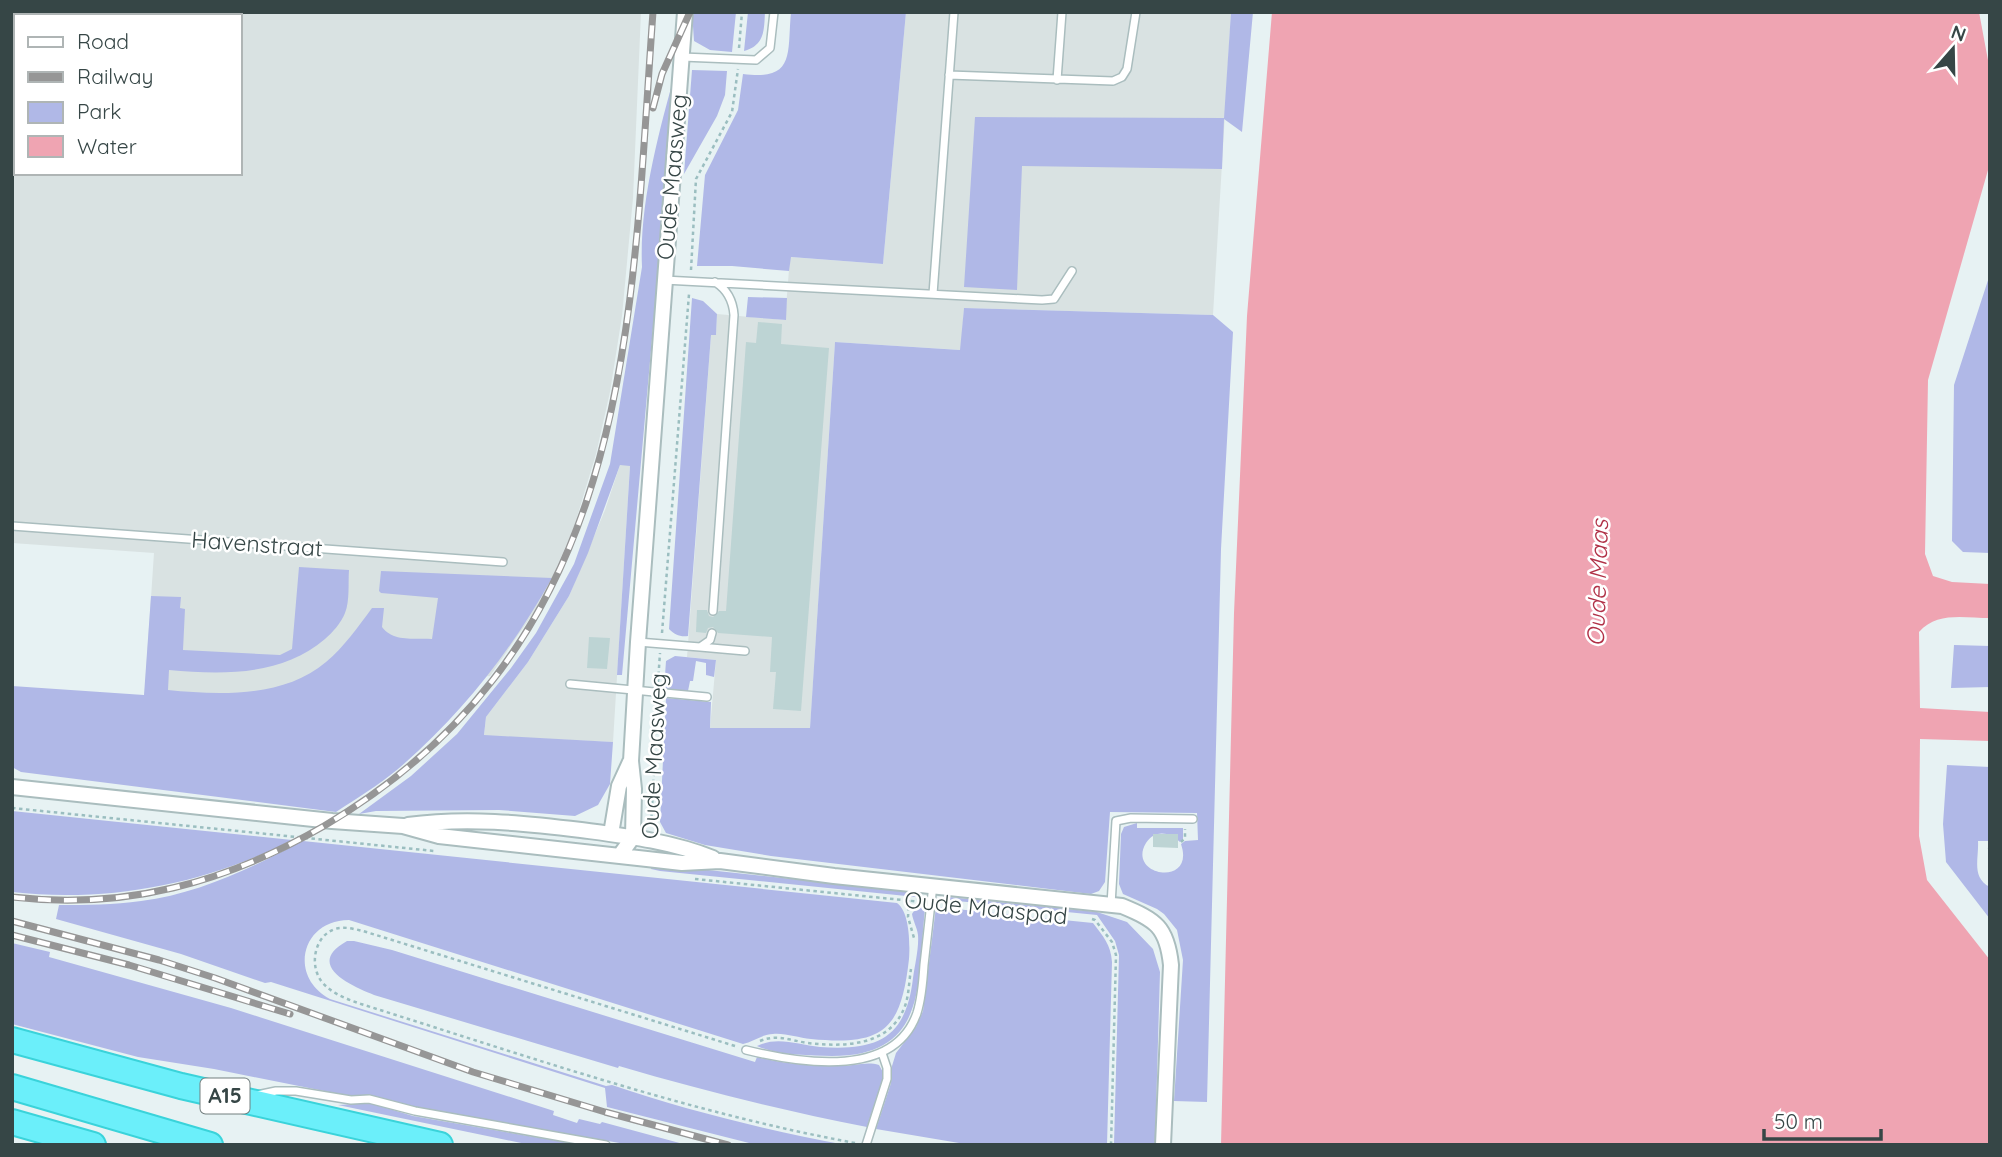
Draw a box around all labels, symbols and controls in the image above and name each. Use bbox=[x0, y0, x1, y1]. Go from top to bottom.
legend bbox=[14, 14, 242, 175]
north arrow bbox=[1918, 14, 1988, 84]
text: N bbox=[1948, 19, 1969, 47]
text: Road bbox=[77, 28, 129, 54]
text: Railway bbox=[77, 63, 153, 89]
street label: Oude Maasweg bbox=[650, 93, 693, 261]
text: Park bbox=[77, 98, 121, 124]
text: Water bbox=[77, 133, 137, 159]
water label: Oude Maas bbox=[1580, 517, 1614, 647]
street label: Havenstraat bbox=[190, 524, 324, 563]
street label: Oude Maasweg bbox=[635, 672, 672, 840]
street label: Oude Maaspad bbox=[903, 885, 1069, 930]
road number: A15 bbox=[201, 1078, 250, 1114]
scale bar bbox=[1764, 1098, 1881, 1142]
text: 50 m bbox=[1774, 1108, 1823, 1134]

